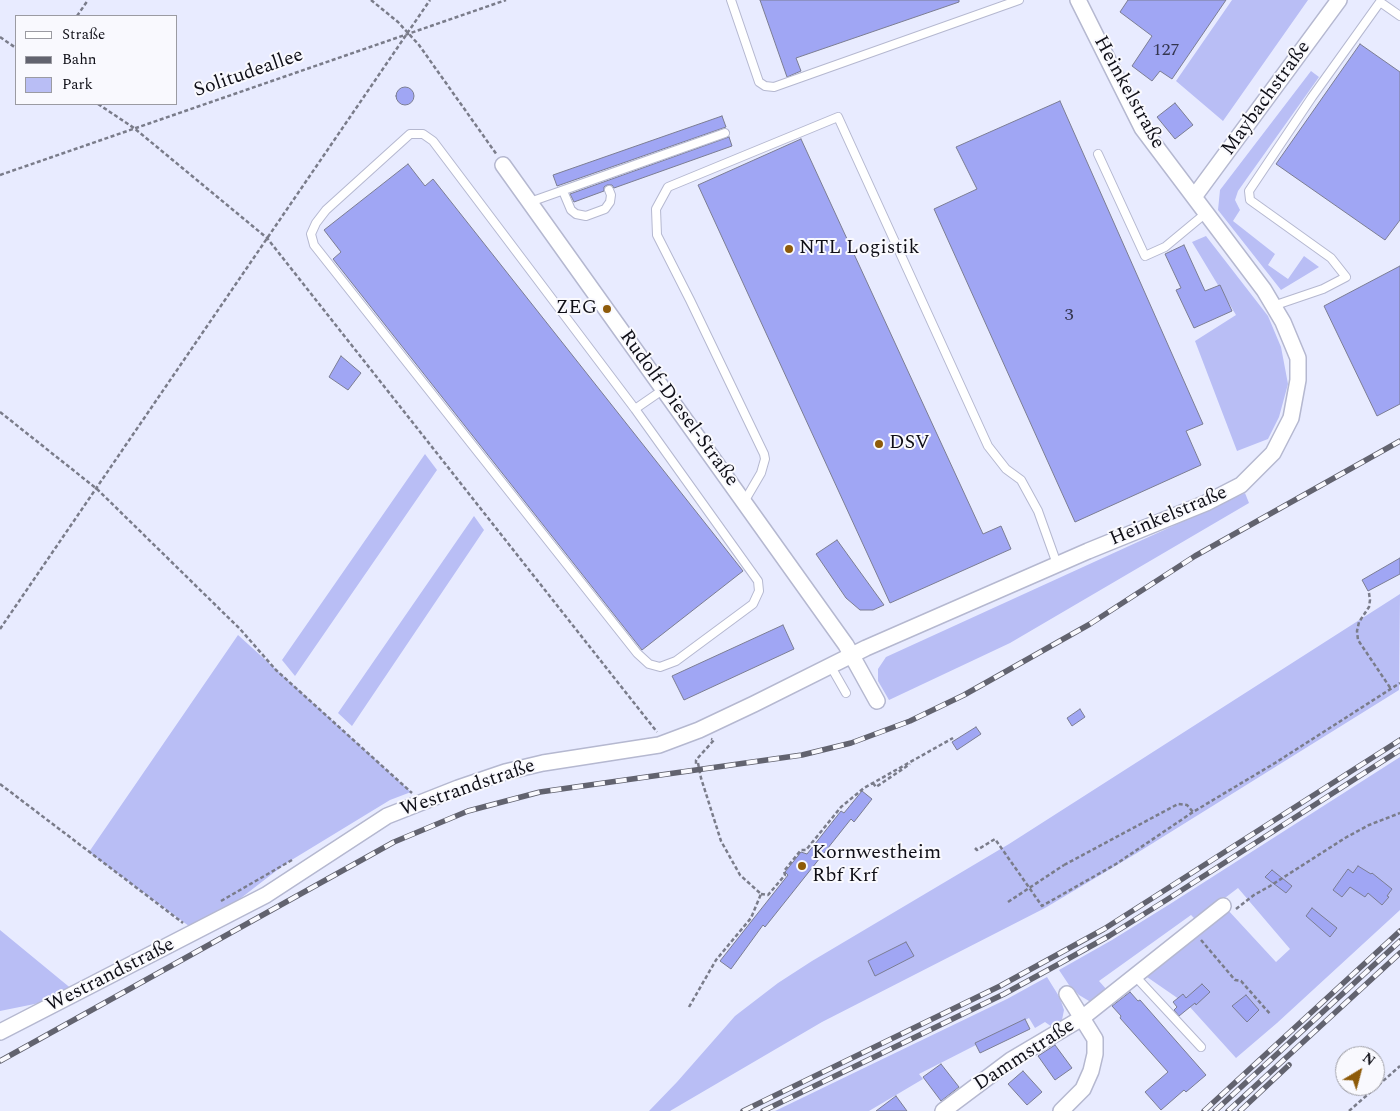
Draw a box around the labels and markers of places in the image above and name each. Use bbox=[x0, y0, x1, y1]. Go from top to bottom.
place label: NTL Logistik bbox=[799, 237, 920, 261]
marker: NTL Logistik bbox=[783, 243, 795, 255]
place label: ZEG bbox=[556, 297, 597, 321]
marker: ZEG bbox=[601, 303, 613, 315]
place label: DSV bbox=[889, 432, 930, 456]
marker: DSV bbox=[873, 438, 885, 450]
place label: Kornwestheim Rbf Krf bbox=[812, 842, 941, 889]
marker: Kornwestheim Rbf Krf bbox=[796, 860, 808, 872]

